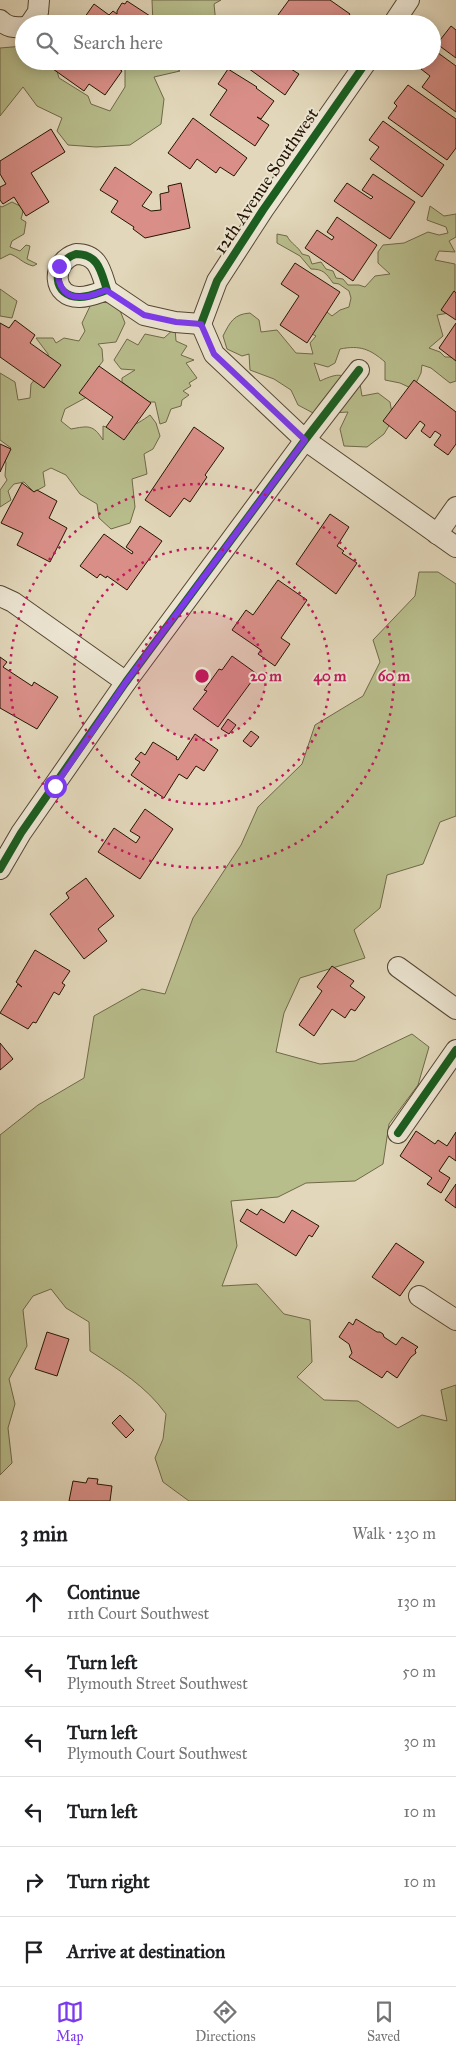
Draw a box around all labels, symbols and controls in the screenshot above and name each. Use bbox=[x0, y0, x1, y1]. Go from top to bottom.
search box bbox=[15, 15, 441, 70]
icon: search bbox=[33, 29, 61, 57]
text: Search here bbox=[73, 31, 163, 54]
street label: 12th Avenue Southwest bbox=[209, 103, 323, 258]
route end bbox=[48, 255, 71, 278]
centre of rings bbox=[193, 667, 211, 685]
text: 20 m bbox=[250, 667, 282, 685]
text: 40 m bbox=[314, 667, 347, 686]
text: 60 m bbox=[378, 667, 411, 685]
route start bbox=[44, 775, 67, 798]
text: 3 min bbox=[20, 1521, 68, 1547]
text: Walk · 230 m bbox=[352, 1524, 436, 1543]
text: Continue bbox=[67, 1581, 140, 1604]
icon: ahead bbox=[20, 1588, 48, 1616]
text: 130 m bbox=[397, 1592, 436, 1611]
text: 11th Court Southwest bbox=[67, 1604, 209, 1623]
text: Turn left bbox=[67, 1651, 137, 1674]
icon: left bbox=[20, 1658, 48, 1686]
text: 50 m bbox=[402, 1662, 436, 1681]
text: Plymouth Street Southwest bbox=[67, 1674, 248, 1693]
text: Turn left bbox=[67, 1721, 137, 1744]
icon: left bbox=[20, 1728, 48, 1756]
text: 30 m bbox=[403, 1732, 436, 1751]
text: Plymouth Court Southwest bbox=[67, 1744, 247, 1763]
icon: left bbox=[20, 1798, 48, 1826]
text: Turn left bbox=[67, 1800, 137, 1823]
text: 10 m bbox=[404, 1802, 436, 1821]
icon: right bbox=[20, 1868, 48, 1896]
text: Turn right bbox=[67, 1870, 150, 1893]
text: 10 m bbox=[404, 1872, 436, 1891]
icon: arrive bbox=[20, 1938, 48, 1966]
text: Arrive at destination bbox=[67, 1940, 225, 1963]
tab: Map bbox=[56, 1998, 84, 2045]
tab: Directions bbox=[195, 1998, 256, 2045]
tab: Saved bbox=[367, 1998, 400, 2045]

